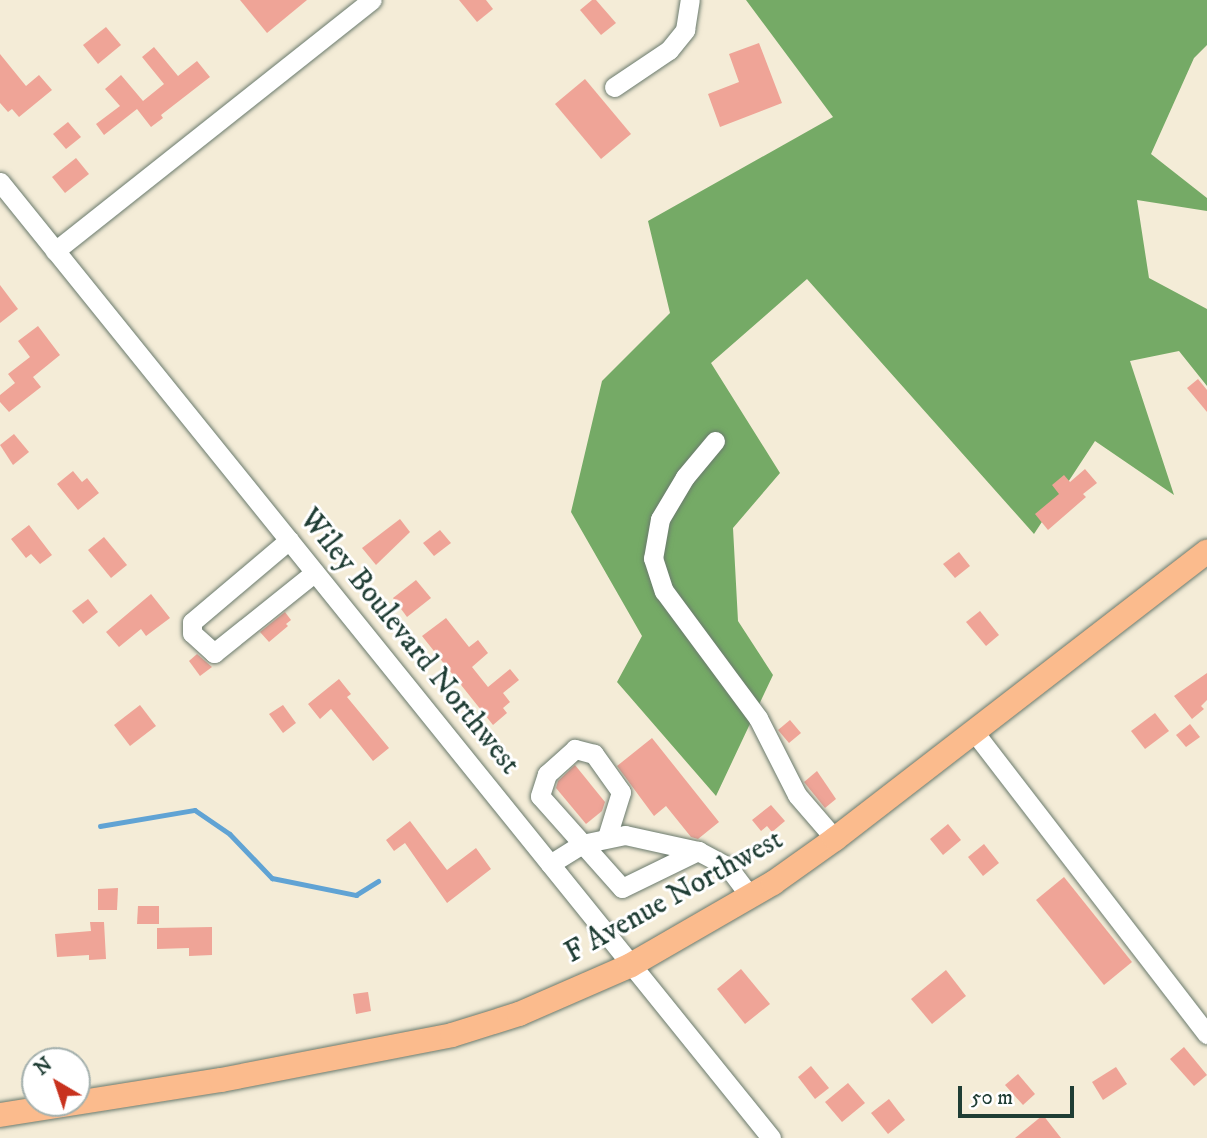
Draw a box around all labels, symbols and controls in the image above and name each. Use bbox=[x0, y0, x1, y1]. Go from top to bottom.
street label: Wiley Boulevard Northwest bbox=[291, 502, 527, 782]
street label: F Avenue Northwest bbox=[559, 822, 789, 972]
north arrow bbox=[21, 1047, 91, 1117]
text: N bbox=[30, 1053, 57, 1081]
scale bar bbox=[962, 1072, 1078, 1116]
text: 50 m bbox=[971, 1085, 1013, 1111]

